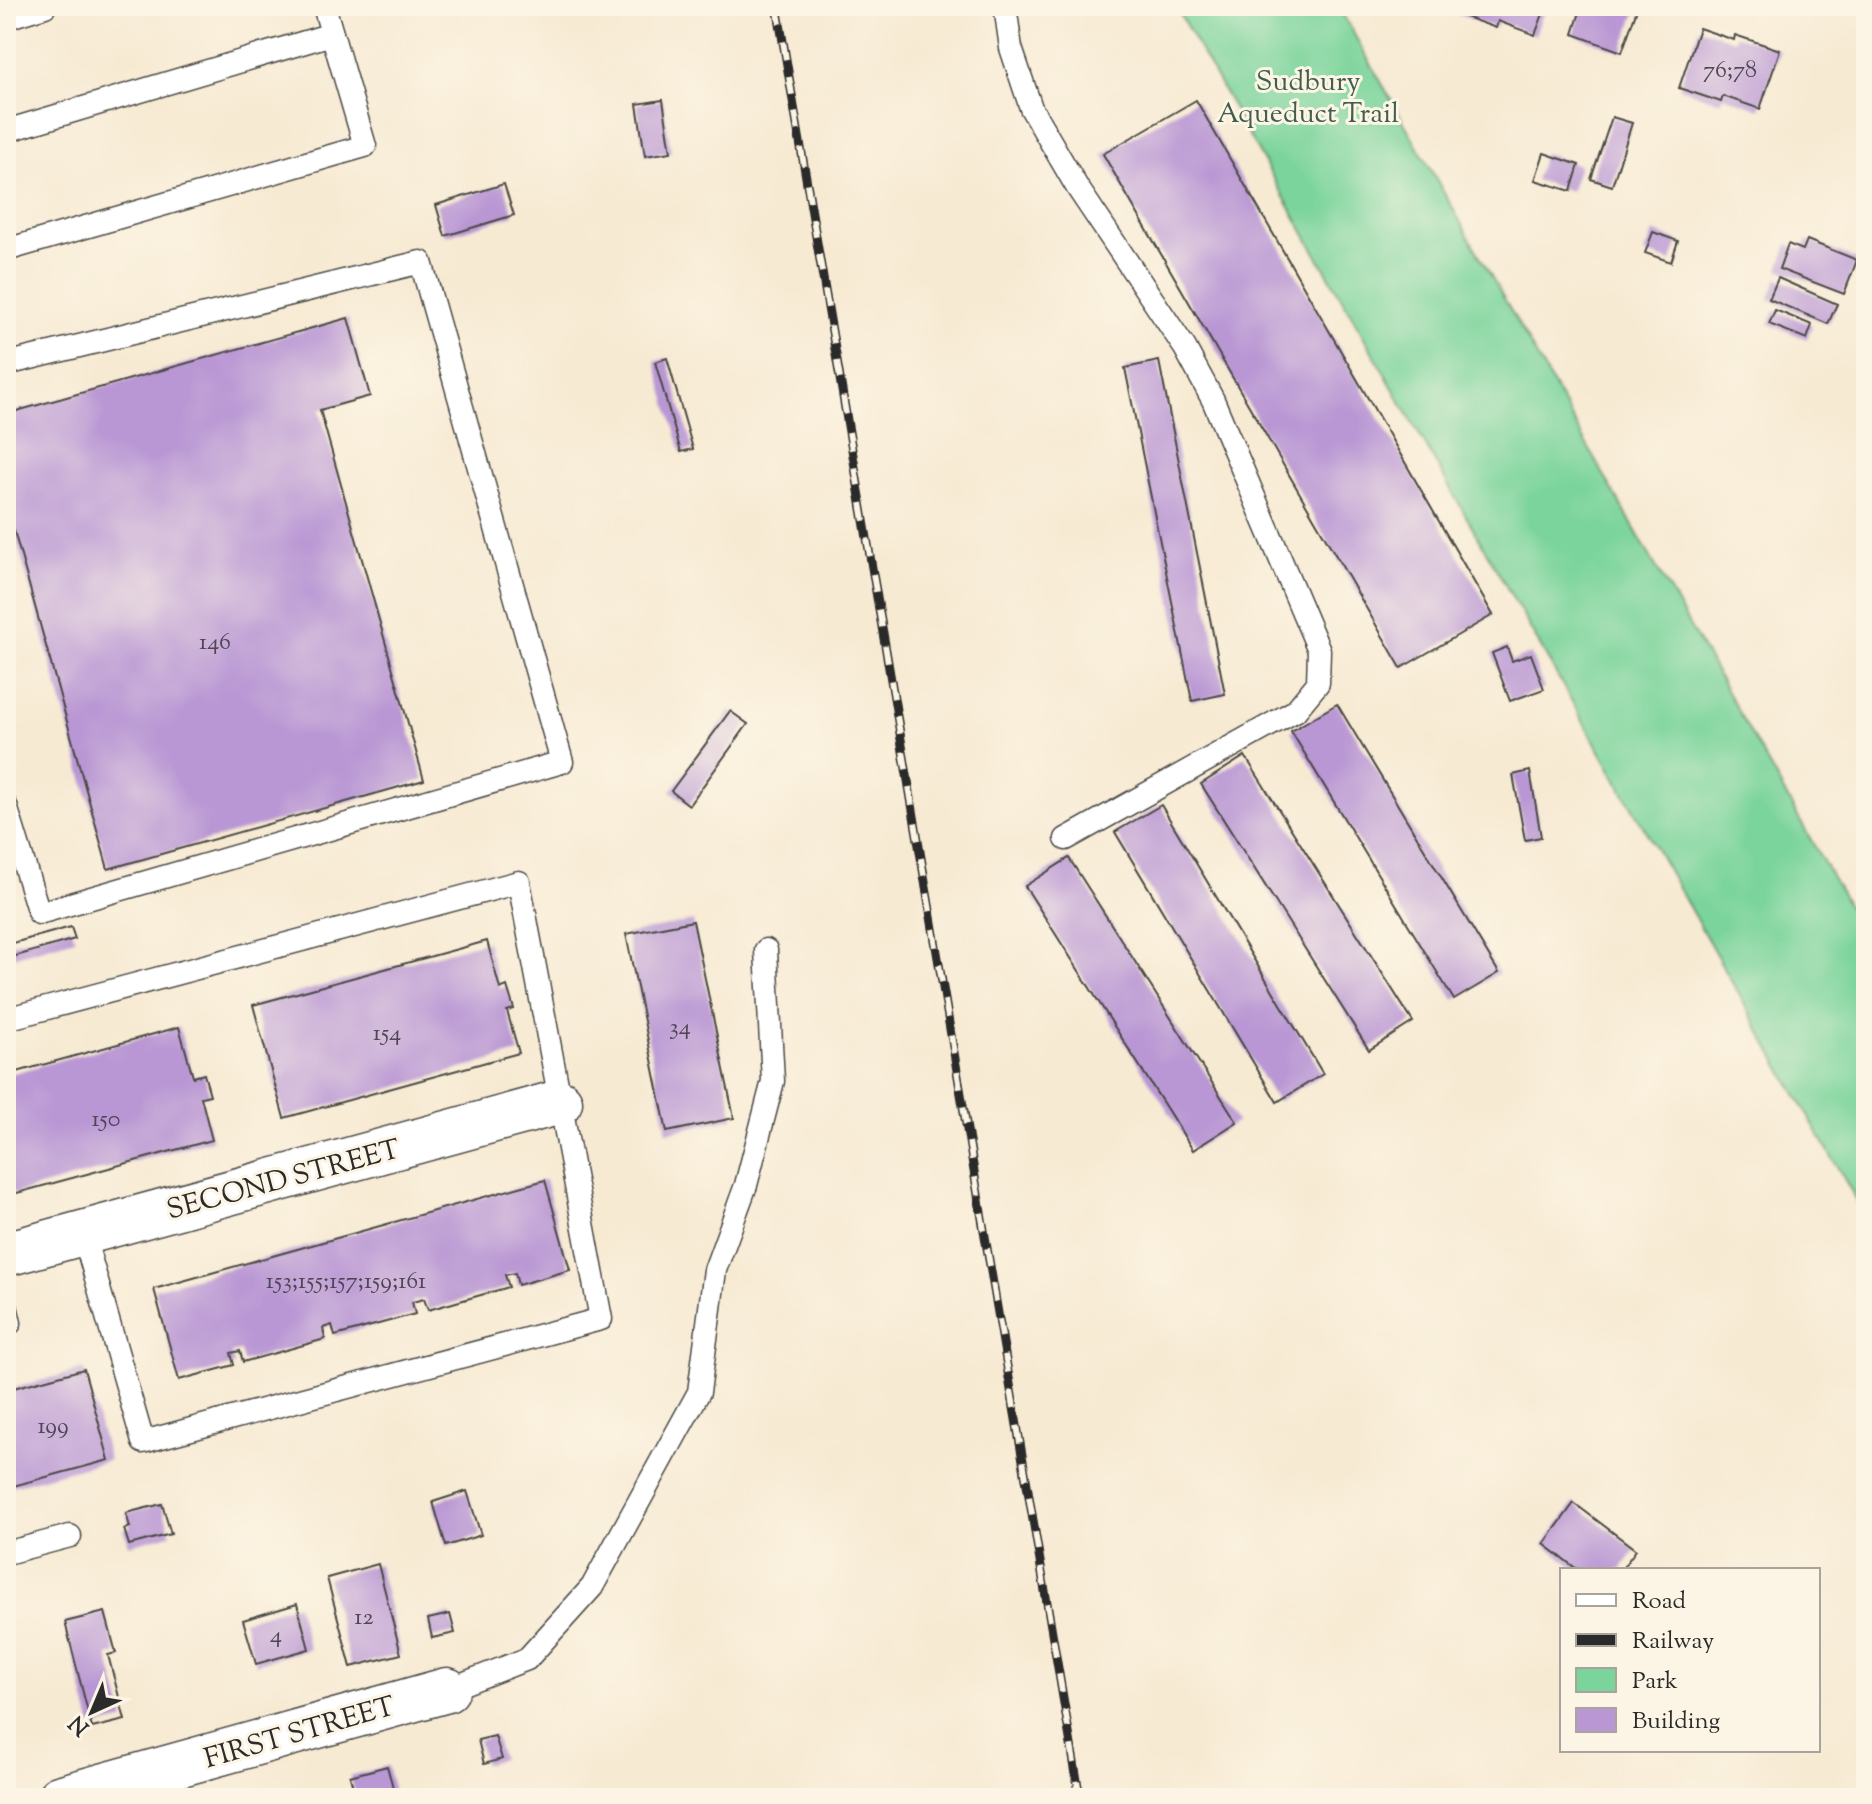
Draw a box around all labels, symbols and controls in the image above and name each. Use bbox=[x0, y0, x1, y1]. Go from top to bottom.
house number: 76;78 bbox=[1703, 54, 1757, 88]
park label: Sudbury Aqueduct Trail bbox=[1217, 63, 1399, 135]
house number: 146 bbox=[199, 626, 231, 660]
house number: 34 bbox=[669, 1011, 691, 1045]
house number: 154 bbox=[373, 1017, 401, 1051]
house number: 150 bbox=[91, 1103, 121, 1137]
street label: SECOND STREET bbox=[163, 1130, 405, 1231]
house number: 153;155;157;159;161 bbox=[266, 1265, 426, 1299]
house number: 199 bbox=[37, 1410, 69, 1444]
legend bbox=[1560, 1568, 1820, 1752]
text: Road bbox=[1632, 1585, 1686, 1619]
house number: 12 bbox=[354, 1601, 374, 1635]
house number: 4 bbox=[270, 1619, 282, 1653]
text: Railway bbox=[1632, 1625, 1714, 1659]
text: Park bbox=[1632, 1665, 1678, 1699]
north arrow bbox=[52, 1672, 132, 1752]
street label: FIRST STREET bbox=[200, 1687, 400, 1780]
text: Building bbox=[1632, 1705, 1721, 1739]
text: N bbox=[62, 1706, 98, 1742]

